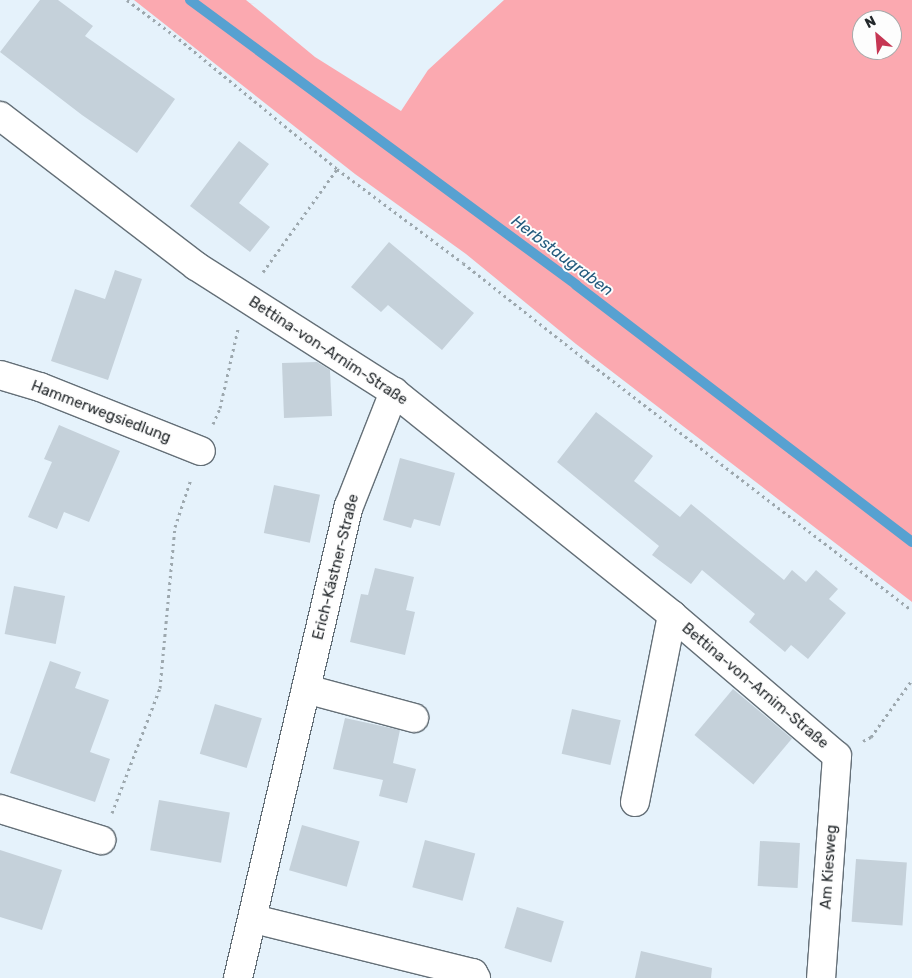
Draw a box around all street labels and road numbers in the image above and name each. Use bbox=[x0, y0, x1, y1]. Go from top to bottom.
street label: Bettina-von-Arnim-Straße bbox=[245, 293, 411, 409]
street label: Hammerwegsiedlung bbox=[29, 377, 173, 447]
street label: Erich-Kästner-Straße bbox=[309, 492, 363, 642]
street label: Bettina-von-Arnim-Straße bbox=[678, 619, 832, 753]
street label: Am Kiesweg bbox=[817, 824, 841, 910]

